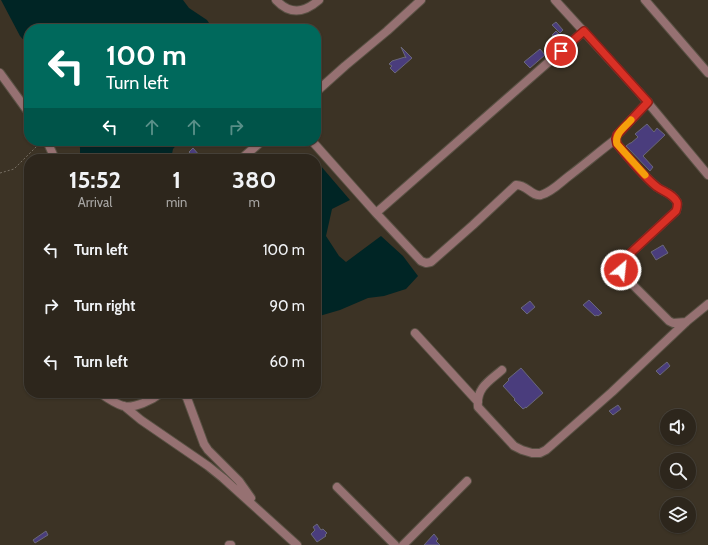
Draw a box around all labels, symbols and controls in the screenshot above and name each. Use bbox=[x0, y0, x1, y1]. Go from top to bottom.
pin bbox=[544, 34, 578, 68]
text: 100 m bbox=[106, 38, 187, 72]
icon: left bbox=[40, 40, 92, 92]
icon: arrive bbox=[550, 40, 572, 62]
text: Turn left bbox=[106, 72, 169, 94]
icon: left bbox=[99, 116, 121, 138]
icon: ahead bbox=[141, 116, 163, 138]
icon: ahead bbox=[183, 116, 205, 138]
icon: right bbox=[225, 116, 247, 138]
text: 15:52 bbox=[69, 165, 121, 194]
text: 1 bbox=[172, 165, 181, 194]
text: 380 bbox=[232, 165, 276, 194]
text: Arrival bbox=[78, 194, 112, 210]
text: min bbox=[166, 194, 187, 210]
text: m bbox=[248, 194, 260, 210]
icon: left bbox=[40, 239, 62, 261]
text: Turn left bbox=[74, 241, 128, 259]
text: 100 m bbox=[263, 241, 305, 259]
position arrow bbox=[600, 249, 642, 291]
icon: right bbox=[40, 295, 62, 317]
text: Turn right bbox=[74, 297, 135, 315]
text: 90 m bbox=[269, 297, 305, 315]
icon: left bbox=[40, 351, 62, 373]
text: Turn left bbox=[74, 353, 128, 371]
text: 60 m bbox=[269, 353, 305, 371]
map controls bbox=[660, 409, 696, 533]
button: sound bbox=[660, 409, 696, 445]
button: search bbox=[660, 453, 696, 489]
button: layers bbox=[660, 497, 696, 533]

